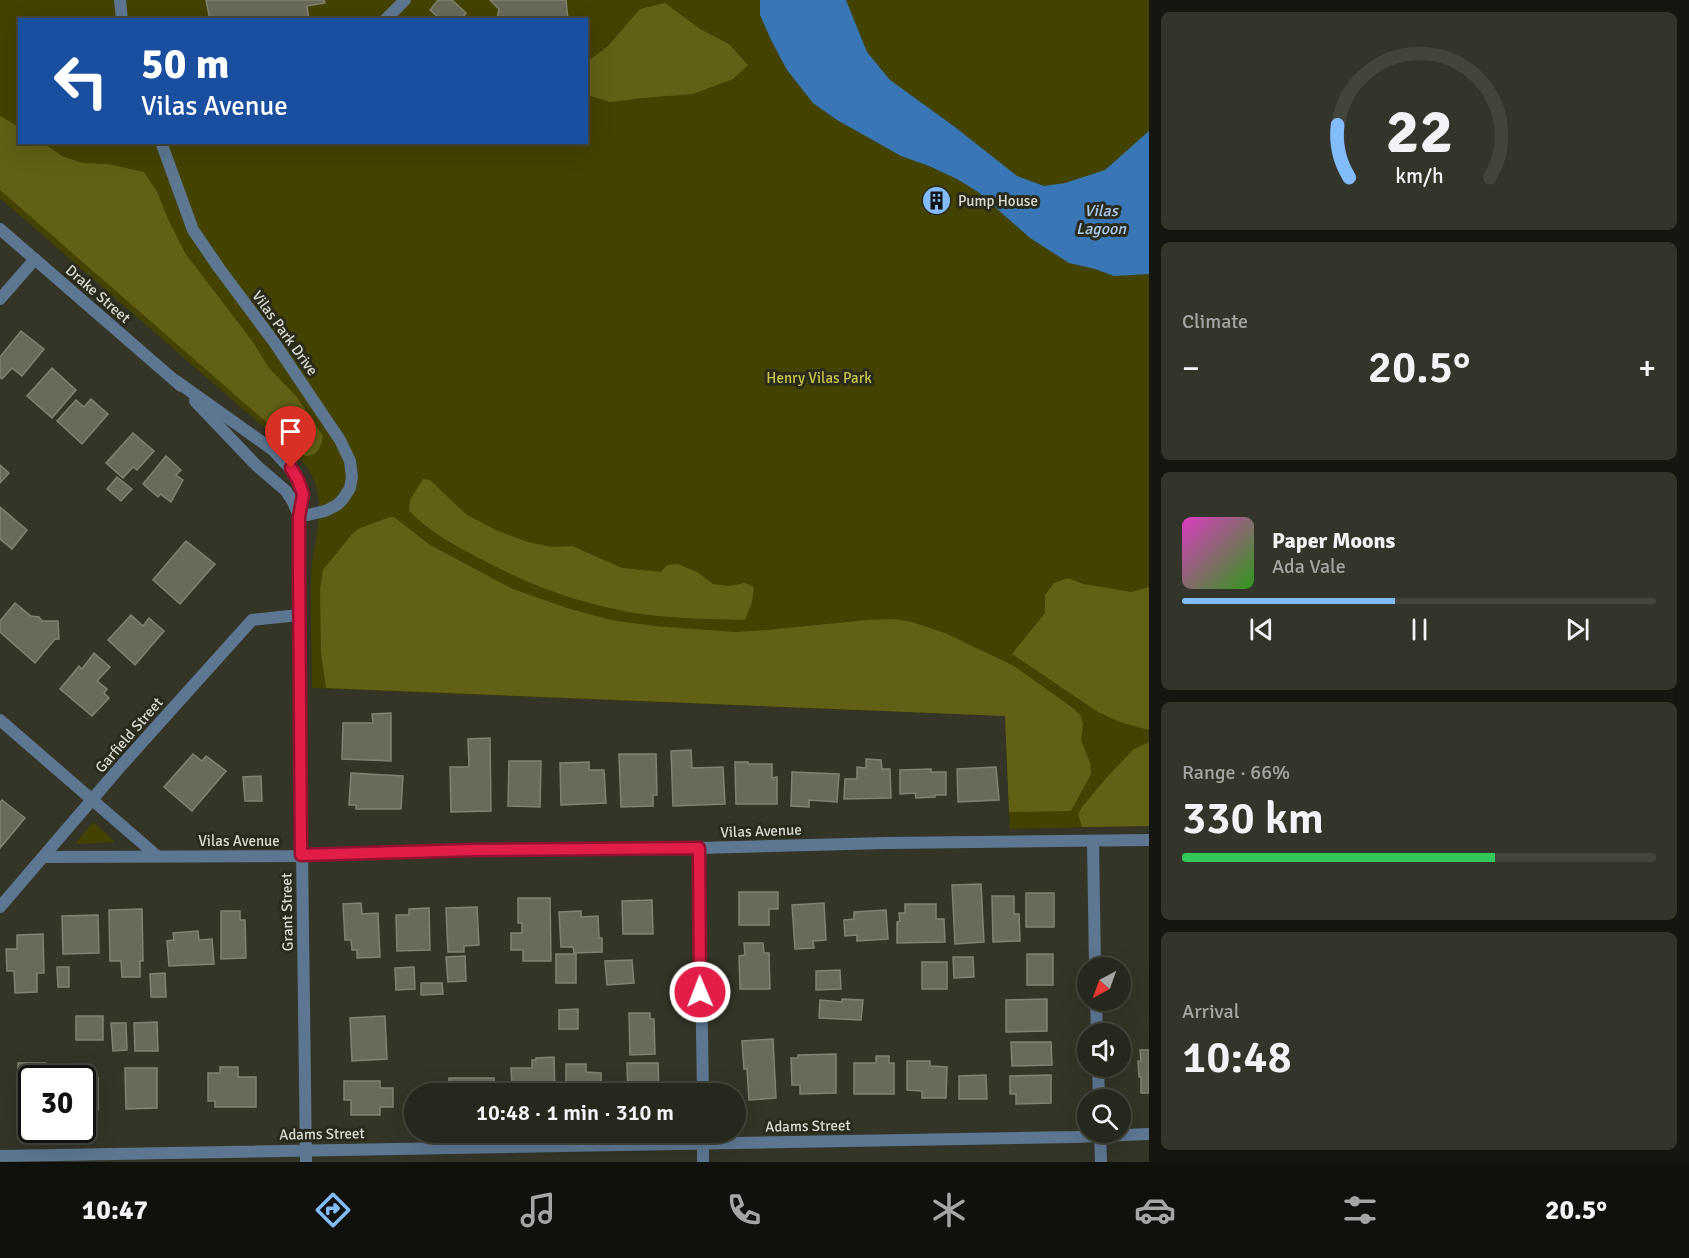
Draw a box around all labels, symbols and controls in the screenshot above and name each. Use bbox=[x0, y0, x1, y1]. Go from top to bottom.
text: 50 m bbox=[141, 39, 230, 90]
icon: left bbox=[42, 42, 120, 120]
text: Vilas Avenue bbox=[141, 90, 288, 123]
text: 22 bbox=[1385, 93, 1453, 170]
text: km/h bbox=[1395, 163, 1443, 189]
building icon: Pump House bbox=[921, 185, 953, 217]
place label: Pump House bbox=[958, 192, 1038, 210]
water label: Vilas Lagoon bbox=[1076, 201, 1127, 239]
street label: Drake Street bbox=[62, 261, 134, 327]
street label: Vilas Park Drive bbox=[248, 287, 322, 379]
text: Climate bbox=[1182, 309, 1248, 334]
text: 20.5° bbox=[1368, 340, 1470, 395]
text: − bbox=[1182, 348, 1200, 389]
text: + bbox=[1638, 348, 1656, 389]
park label: Henry Vilas Park bbox=[766, 369, 872, 387]
pin bbox=[265, 406, 316, 468]
icon: arrive bbox=[274, 415, 307, 448]
text: Paper Moons bbox=[1272, 527, 1395, 554]
text: Ada Vale bbox=[1272, 554, 1346, 579]
icon: previous bbox=[1245, 613, 1278, 646]
icon: pause bbox=[1403, 613, 1436, 646]
icon: next bbox=[1561, 613, 1594, 646]
street label: Garfield Street bbox=[91, 694, 167, 776]
text: Range · 66% bbox=[1182, 760, 1290, 785]
text: 330 km bbox=[1182, 791, 1324, 846]
street label: Vilas Avenue bbox=[720, 821, 802, 841]
street label: Vilas Avenue bbox=[198, 832, 280, 850]
street label: Grant Street bbox=[277, 873, 297, 951]
north arrow bbox=[1077, 957, 1131, 1011]
map controls bbox=[1077, 957, 1131, 1143]
position arrow bbox=[668, 960, 732, 1024]
text: Arrival bbox=[1182, 999, 1240, 1024]
button: sound bbox=[1077, 1023, 1131, 1077]
text: 10:48 bbox=[1182, 1030, 1292, 1085]
speed limit sign: 30 bbox=[18, 1065, 96, 1143]
button: search bbox=[1077, 1089, 1131, 1143]
text: 10:48 · 1 min · 310 m bbox=[476, 1099, 674, 1126]
street label: Adams Street bbox=[765, 1116, 851, 1136]
street label: Adams Street bbox=[279, 1124, 365, 1144]
icon: directions bbox=[312, 1189, 354, 1231]
icon: music bbox=[517, 1189, 559, 1231]
icon: phone bbox=[723, 1189, 765, 1231]
icon: climate bbox=[928, 1189, 970, 1231]
icon: car bbox=[1134, 1189, 1176, 1231]
icon: filters bbox=[1339, 1189, 1381, 1231]
text: 10:47 bbox=[82, 1194, 148, 1227]
text: 20.5° bbox=[1545, 1194, 1607, 1227]

